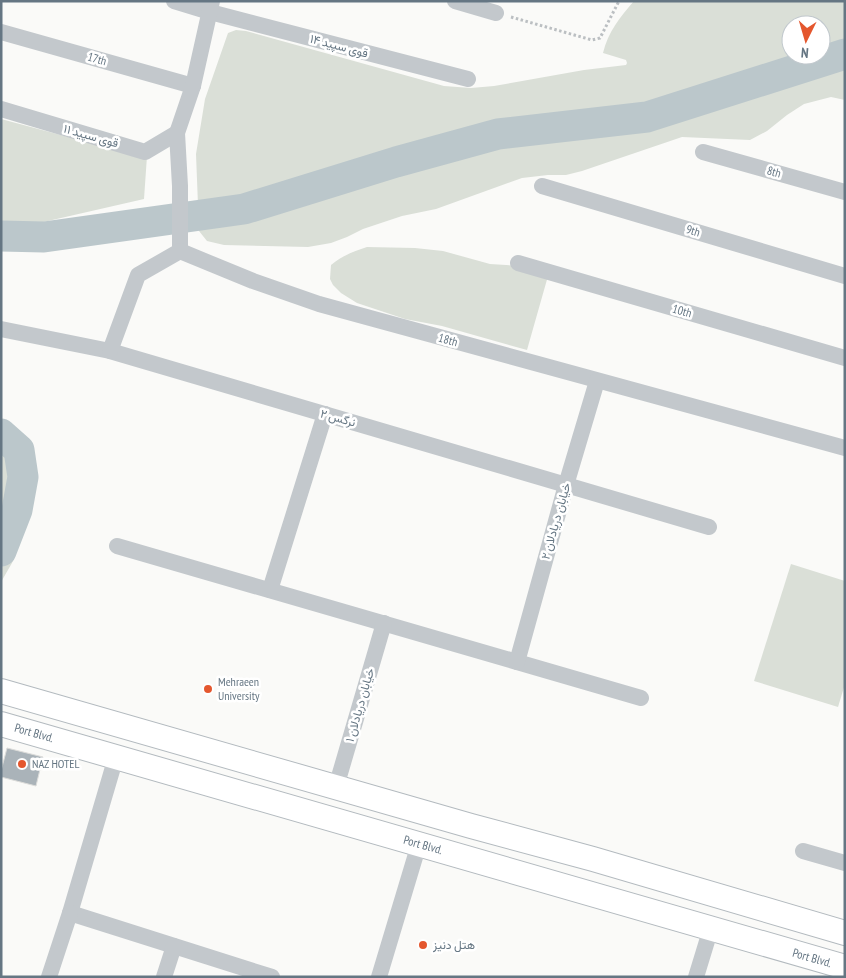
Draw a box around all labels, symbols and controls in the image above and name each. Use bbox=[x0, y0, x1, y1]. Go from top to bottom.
north arrow bbox=[781, 15, 831, 65]
street label: قوی سپید ۱۴ bbox=[308, 31, 370, 61]
text: N bbox=[800, 44, 809, 62]
street label: 17th bbox=[86, 49, 108, 68]
street label: قوی سپید ۱۱ bbox=[62, 121, 120, 151]
street label: 8th bbox=[765, 162, 783, 181]
street label: 9th bbox=[684, 221, 702, 240]
street label: 10th bbox=[671, 301, 694, 320]
street label: 18th bbox=[437, 330, 459, 349]
street label: نرگس ۲ bbox=[319, 405, 357, 431]
street label: خیابان دریادلان ۲ bbox=[537, 481, 575, 561]
street label: خیابان دریادلان ۱ bbox=[342, 666, 378, 744]
place label: Mehraeen University bbox=[218, 674, 260, 703]
marker: Mehraeen University bbox=[202, 683, 214, 695]
street label: Port Blvd. bbox=[13, 720, 55, 745]
place label: NAZ HOTEL bbox=[32, 756, 80, 771]
marker: NAZ HOTEL bbox=[16, 758, 28, 770]
street label: Port Blvd. bbox=[402, 832, 444, 857]
place label: هتل دنیز bbox=[432, 937, 475, 953]
marker: هتل دنیز bbox=[417, 939, 429, 951]
street label: Port Blvd. bbox=[791, 945, 833, 970]

